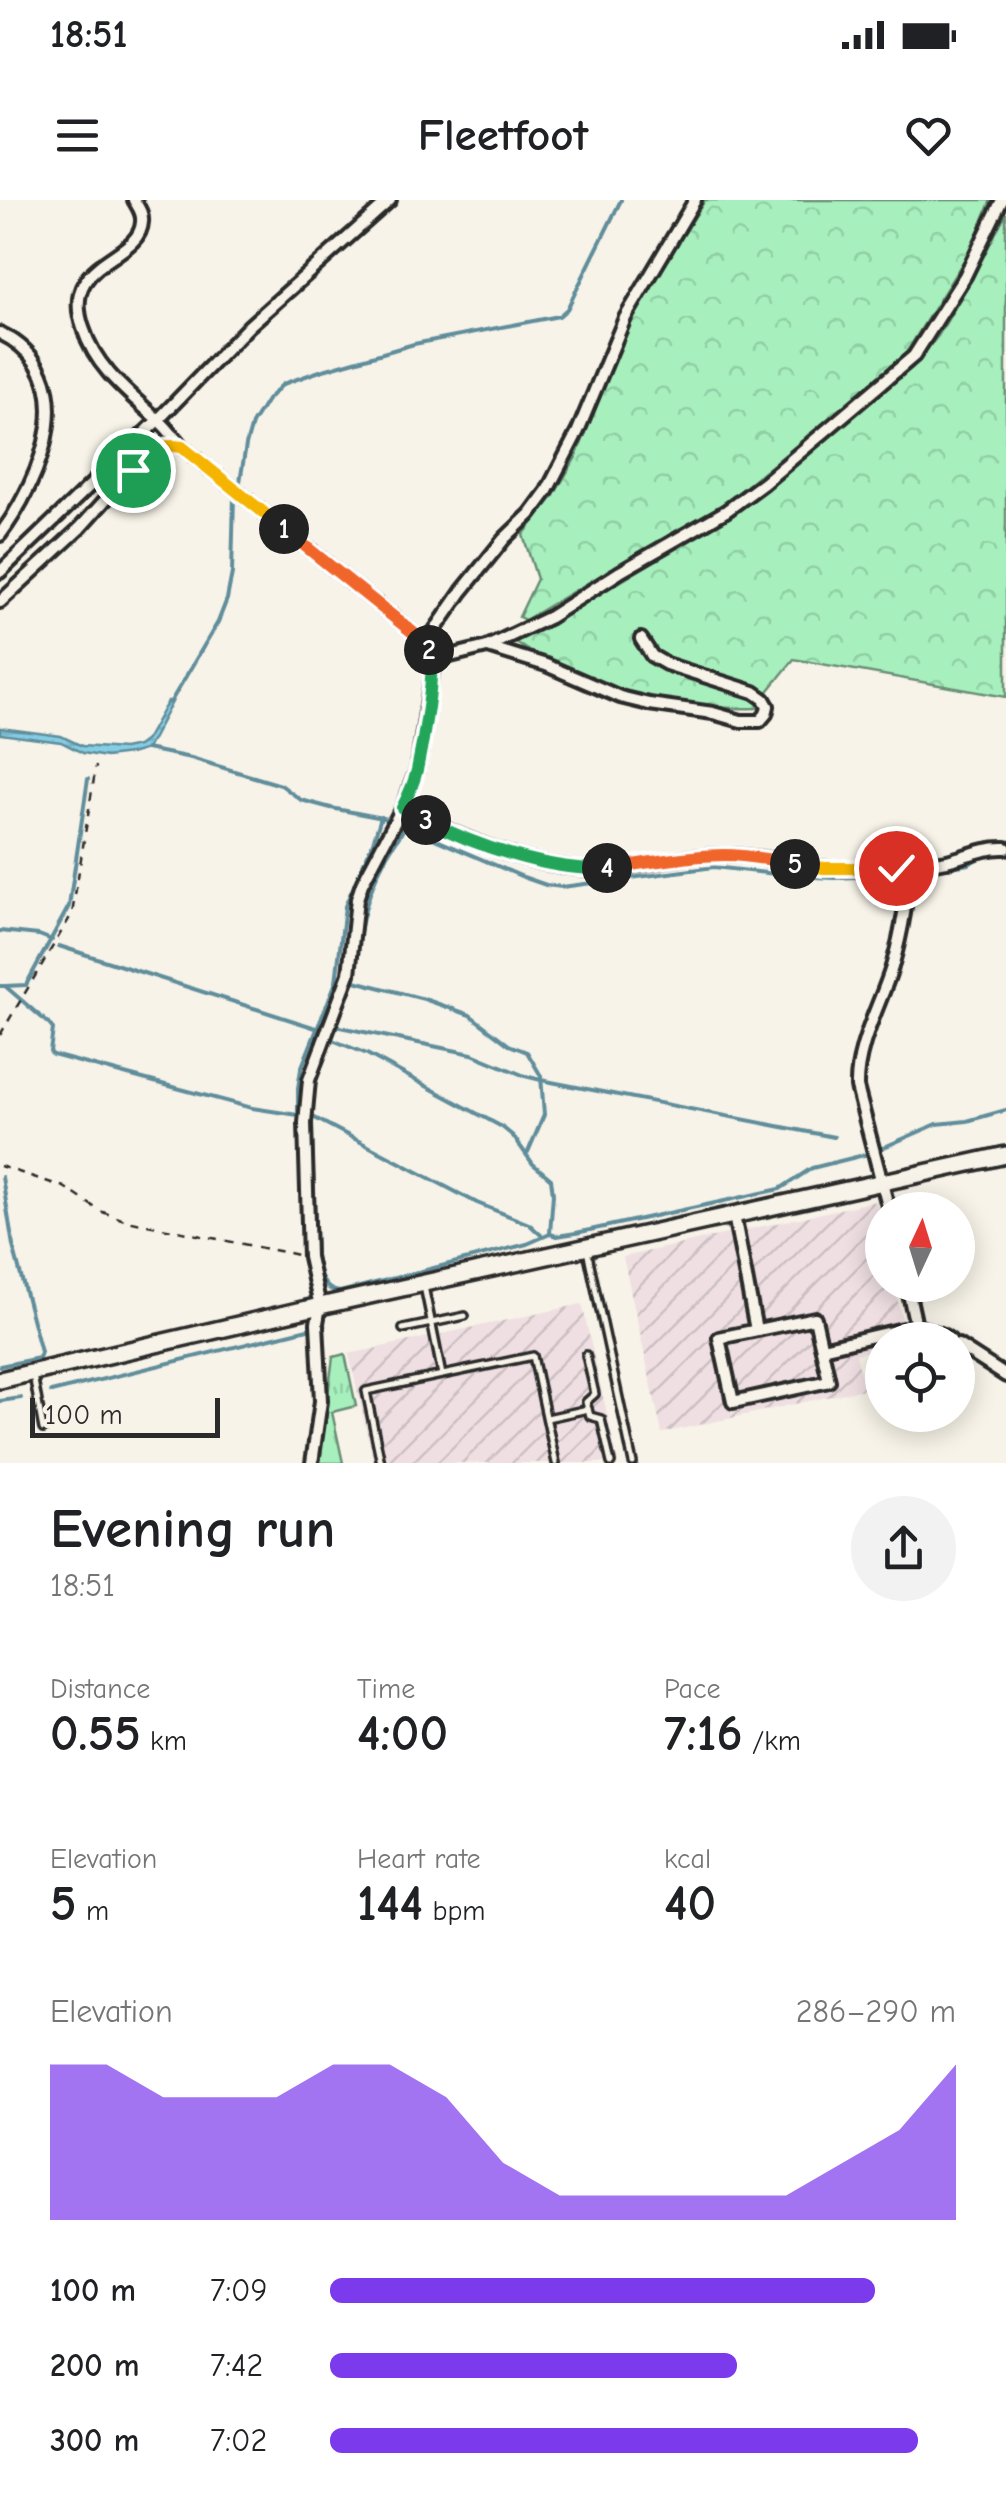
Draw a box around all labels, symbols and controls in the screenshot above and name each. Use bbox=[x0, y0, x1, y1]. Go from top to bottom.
text: 18:51 bbox=[50, 13, 127, 57]
icon: menu bbox=[50, 108, 105, 163]
icon: heart bbox=[901, 108, 956, 163]
text: Fleetfoot bbox=[418, 109, 588, 161]
pin bbox=[91, 428, 176, 513]
icon: arrive bbox=[106, 443, 161, 498]
pin: 1 bbox=[259, 504, 309, 554]
text: 1 bbox=[278, 513, 290, 545]
pin: 2 bbox=[404, 625, 454, 675]
text: 2 bbox=[422, 634, 436, 666]
pin: 3 bbox=[401, 795, 451, 845]
text: 3 bbox=[419, 804, 433, 836]
pin bbox=[854, 826, 939, 911]
pin: 5 bbox=[770, 839, 820, 889]
icon: check bbox=[869, 841, 924, 896]
pin: 4 bbox=[582, 843, 632, 893]
text: 5 bbox=[788, 848, 802, 880]
text: 4 bbox=[600, 852, 614, 884]
north arrow bbox=[865, 1192, 975, 1302]
map controls bbox=[865, 1192, 975, 1432]
button: locate bbox=[865, 1322, 975, 1432]
scale bar bbox=[30, 1393, 220, 1438]
text: 100 m bbox=[45, 1399, 123, 1431]
button: share bbox=[851, 1496, 956, 1601]
text: Evening run bbox=[50, 1497, 335, 1561]
text: 18:51 bbox=[50, 1567, 115, 1604]
text: Distance bbox=[50, 1673, 150, 1705]
text: Time bbox=[357, 1673, 415, 1705]
text: Pace bbox=[664, 1673, 720, 1705]
text: 0.55 bbox=[50, 1705, 141, 1763]
text: 4:00 bbox=[357, 1705, 448, 1763]
text: 7:16 bbox=[664, 1705, 743, 1763]
text: km bbox=[141, 1725, 187, 1757]
text: /km bbox=[743, 1725, 801, 1757]
text: Elevation bbox=[50, 1843, 157, 1875]
text: Heart rate bbox=[357, 1843, 480, 1875]
text: kcal bbox=[664, 1843, 711, 1875]
text: 5 bbox=[50, 1875, 77, 1933]
text: 144 bbox=[357, 1875, 423, 1933]
text: 40 bbox=[664, 1875, 716, 1933]
text: m bbox=[77, 1895, 109, 1927]
text: bpm bbox=[423, 1895, 485, 1927]
text: Elevation bbox=[50, 1993, 173, 2030]
text: 286–290 m bbox=[796, 1993, 956, 2030]
text: 100 m bbox=[50, 2272, 136, 2309]
text: 7:09 bbox=[210, 2272, 267, 2309]
text: 200 m bbox=[50, 2347, 139, 2384]
text: 7:42 bbox=[210, 2347, 263, 2384]
text: 300 m bbox=[50, 2422, 139, 2459]
text: 7:02 bbox=[210, 2422, 267, 2459]

